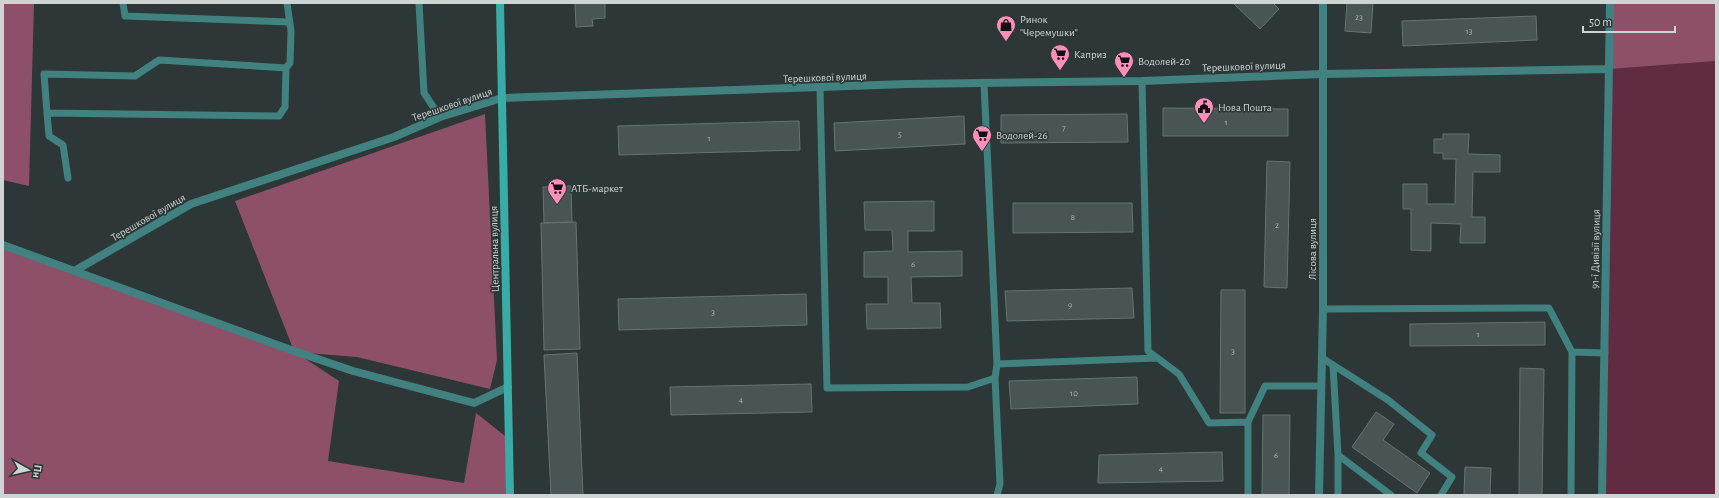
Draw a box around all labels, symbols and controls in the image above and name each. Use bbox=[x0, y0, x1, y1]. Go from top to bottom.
scale bar bbox=[1583, 8, 1675, 34]
house number: 23 bbox=[1355, 13, 1363, 22]
shop icon: Ринок "Черемушки" bbox=[995, 14, 1017, 42]
place label: Ринок "Черемушки" bbox=[1020, 14, 1078, 38]
text: 50 m bbox=[1589, 16, 1612, 28]
house number: 13 bbox=[1466, 27, 1473, 36]
supermarket icon: Каприз bbox=[1049, 43, 1071, 71]
place label: Каприз bbox=[1074, 49, 1107, 60]
supermarket icon: Водолей-20 bbox=[1113, 50, 1135, 78]
place label: Водолей-20 bbox=[1138, 56, 1190, 67]
street label: Терешкової вулиця bbox=[1202, 60, 1286, 73]
street label: Терешкової вулиця bbox=[783, 71, 867, 84]
street label: Терешкової вулиця bbox=[411, 86, 494, 123]
public building icon: Нова Пошта bbox=[1193, 96, 1215, 124]
place label: Нова Пошта bbox=[1218, 102, 1272, 113]
house number: 1 bbox=[1224, 118, 1228, 127]
supermarket icon: Водолей-26 bbox=[971, 124, 993, 152]
house number: 7 bbox=[1062, 124, 1066, 133]
house number: 5 bbox=[898, 130, 902, 139]
place label: Водолей-26 bbox=[996, 130, 1048, 141]
house number: 1 bbox=[707, 134, 711, 143]
supermarket icon: АТБ-маркет bbox=[546, 177, 568, 205]
place label: АТБ-маркет bbox=[571, 183, 623, 194]
street label: Терешкової вулиця bbox=[109, 192, 187, 243]
street label: Центральна вулиця bbox=[488, 206, 501, 292]
street label: 91-ї Дивізії вулиця bbox=[1589, 209, 1602, 289]
house number: 8 bbox=[1071, 213, 1075, 222]
street label: Лісова вулиця bbox=[1307, 218, 1318, 280]
house number: 2 bbox=[1275, 221, 1279, 230]
house number: 6 bbox=[911, 260, 915, 269]
house number: 9 bbox=[1068, 301, 1072, 310]
house number: 3 bbox=[711, 308, 715, 317]
house number: 1 bbox=[1476, 330, 1480, 339]
house number: 3 bbox=[1231, 347, 1235, 356]
house number: 10 bbox=[1070, 389, 1078, 398]
house number: 4 bbox=[739, 395, 744, 404]
north arrow bbox=[8, 450, 48, 490]
house number: 6 bbox=[1274, 451, 1278, 460]
text: Пн bbox=[31, 464, 44, 479]
house number: 4 bbox=[1159, 464, 1164, 473]

